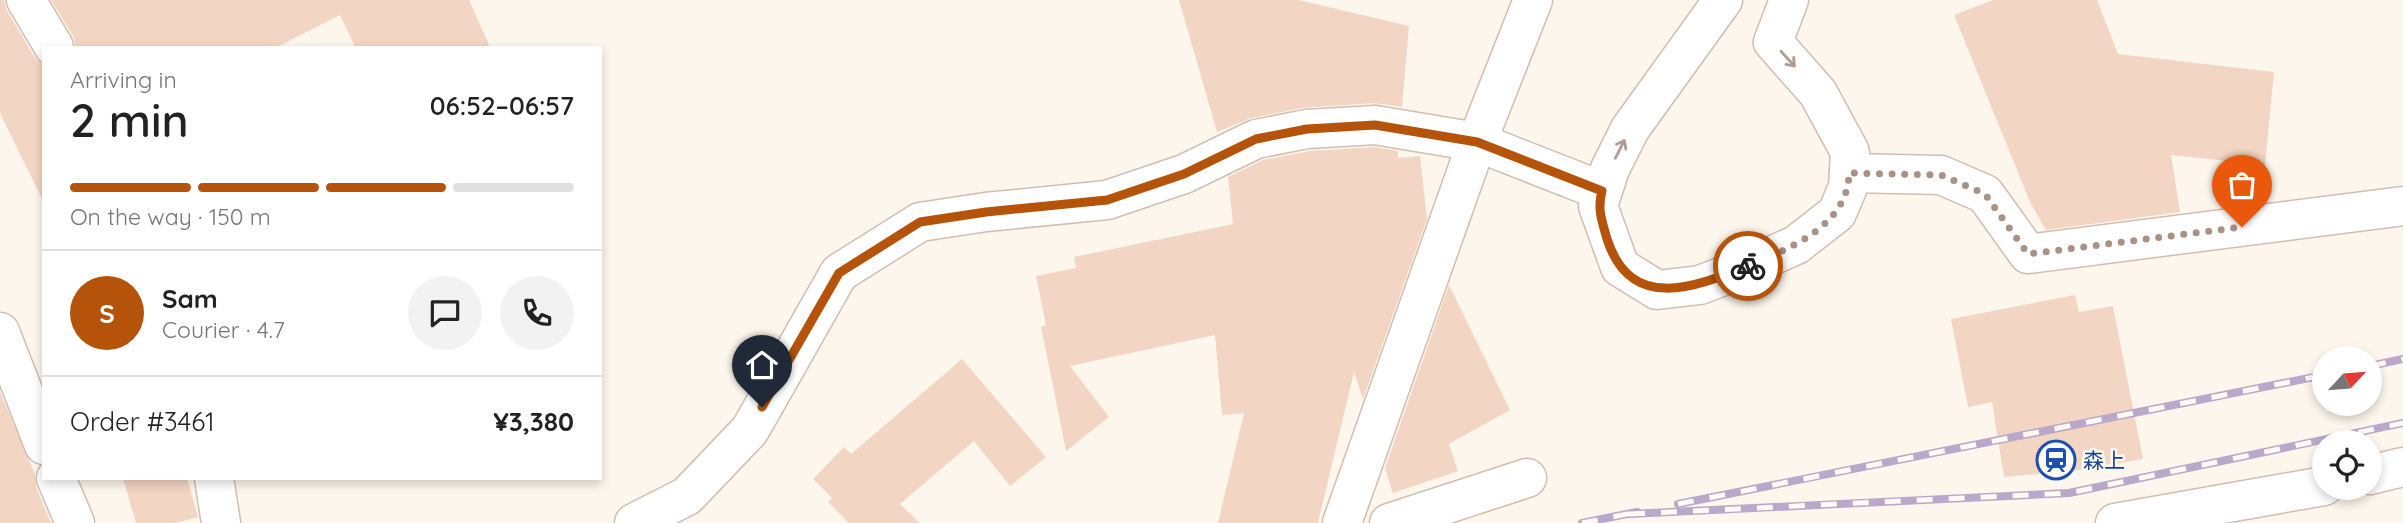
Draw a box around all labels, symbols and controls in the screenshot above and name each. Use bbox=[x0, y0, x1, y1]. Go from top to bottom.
one-way arrow bbox=[1780, 50, 1797, 67]
text: Arriving in bbox=[70, 65, 177, 94]
text: 06:52–06:57 bbox=[430, 89, 574, 122]
text: 2 min bbox=[70, 91, 189, 149]
one-way arrow bbox=[1613, 139, 1627, 159]
pin bbox=[2212, 155, 2272, 227]
icon: bag bbox=[2223, 166, 2261, 204]
text: On the way · 150 m bbox=[70, 202, 271, 231]
courier bbox=[1713, 231, 1783, 301]
icon: bike bbox=[1729, 247, 1767, 285]
button: chat bbox=[408, 276, 482, 350]
button: phone bbox=[500, 276, 574, 350]
text: Sam bbox=[162, 282, 218, 315]
text: S bbox=[99, 297, 115, 330]
text: Courier · 4.7 bbox=[162, 315, 285, 344]
pin bbox=[732, 335, 792, 407]
icon: home bbox=[743, 346, 781, 384]
north arrow bbox=[2312, 346, 2382, 416]
map controls bbox=[2312, 346, 2382, 500]
text: Order #3461 bbox=[70, 405, 215, 438]
text: ¥3,380 bbox=[493, 405, 574, 438]
button: locate bbox=[2312, 430, 2382, 500]
station icon: 森上 bbox=[2035, 439, 2077, 481]
place label: 森上 bbox=[2083, 447, 2125, 473]

